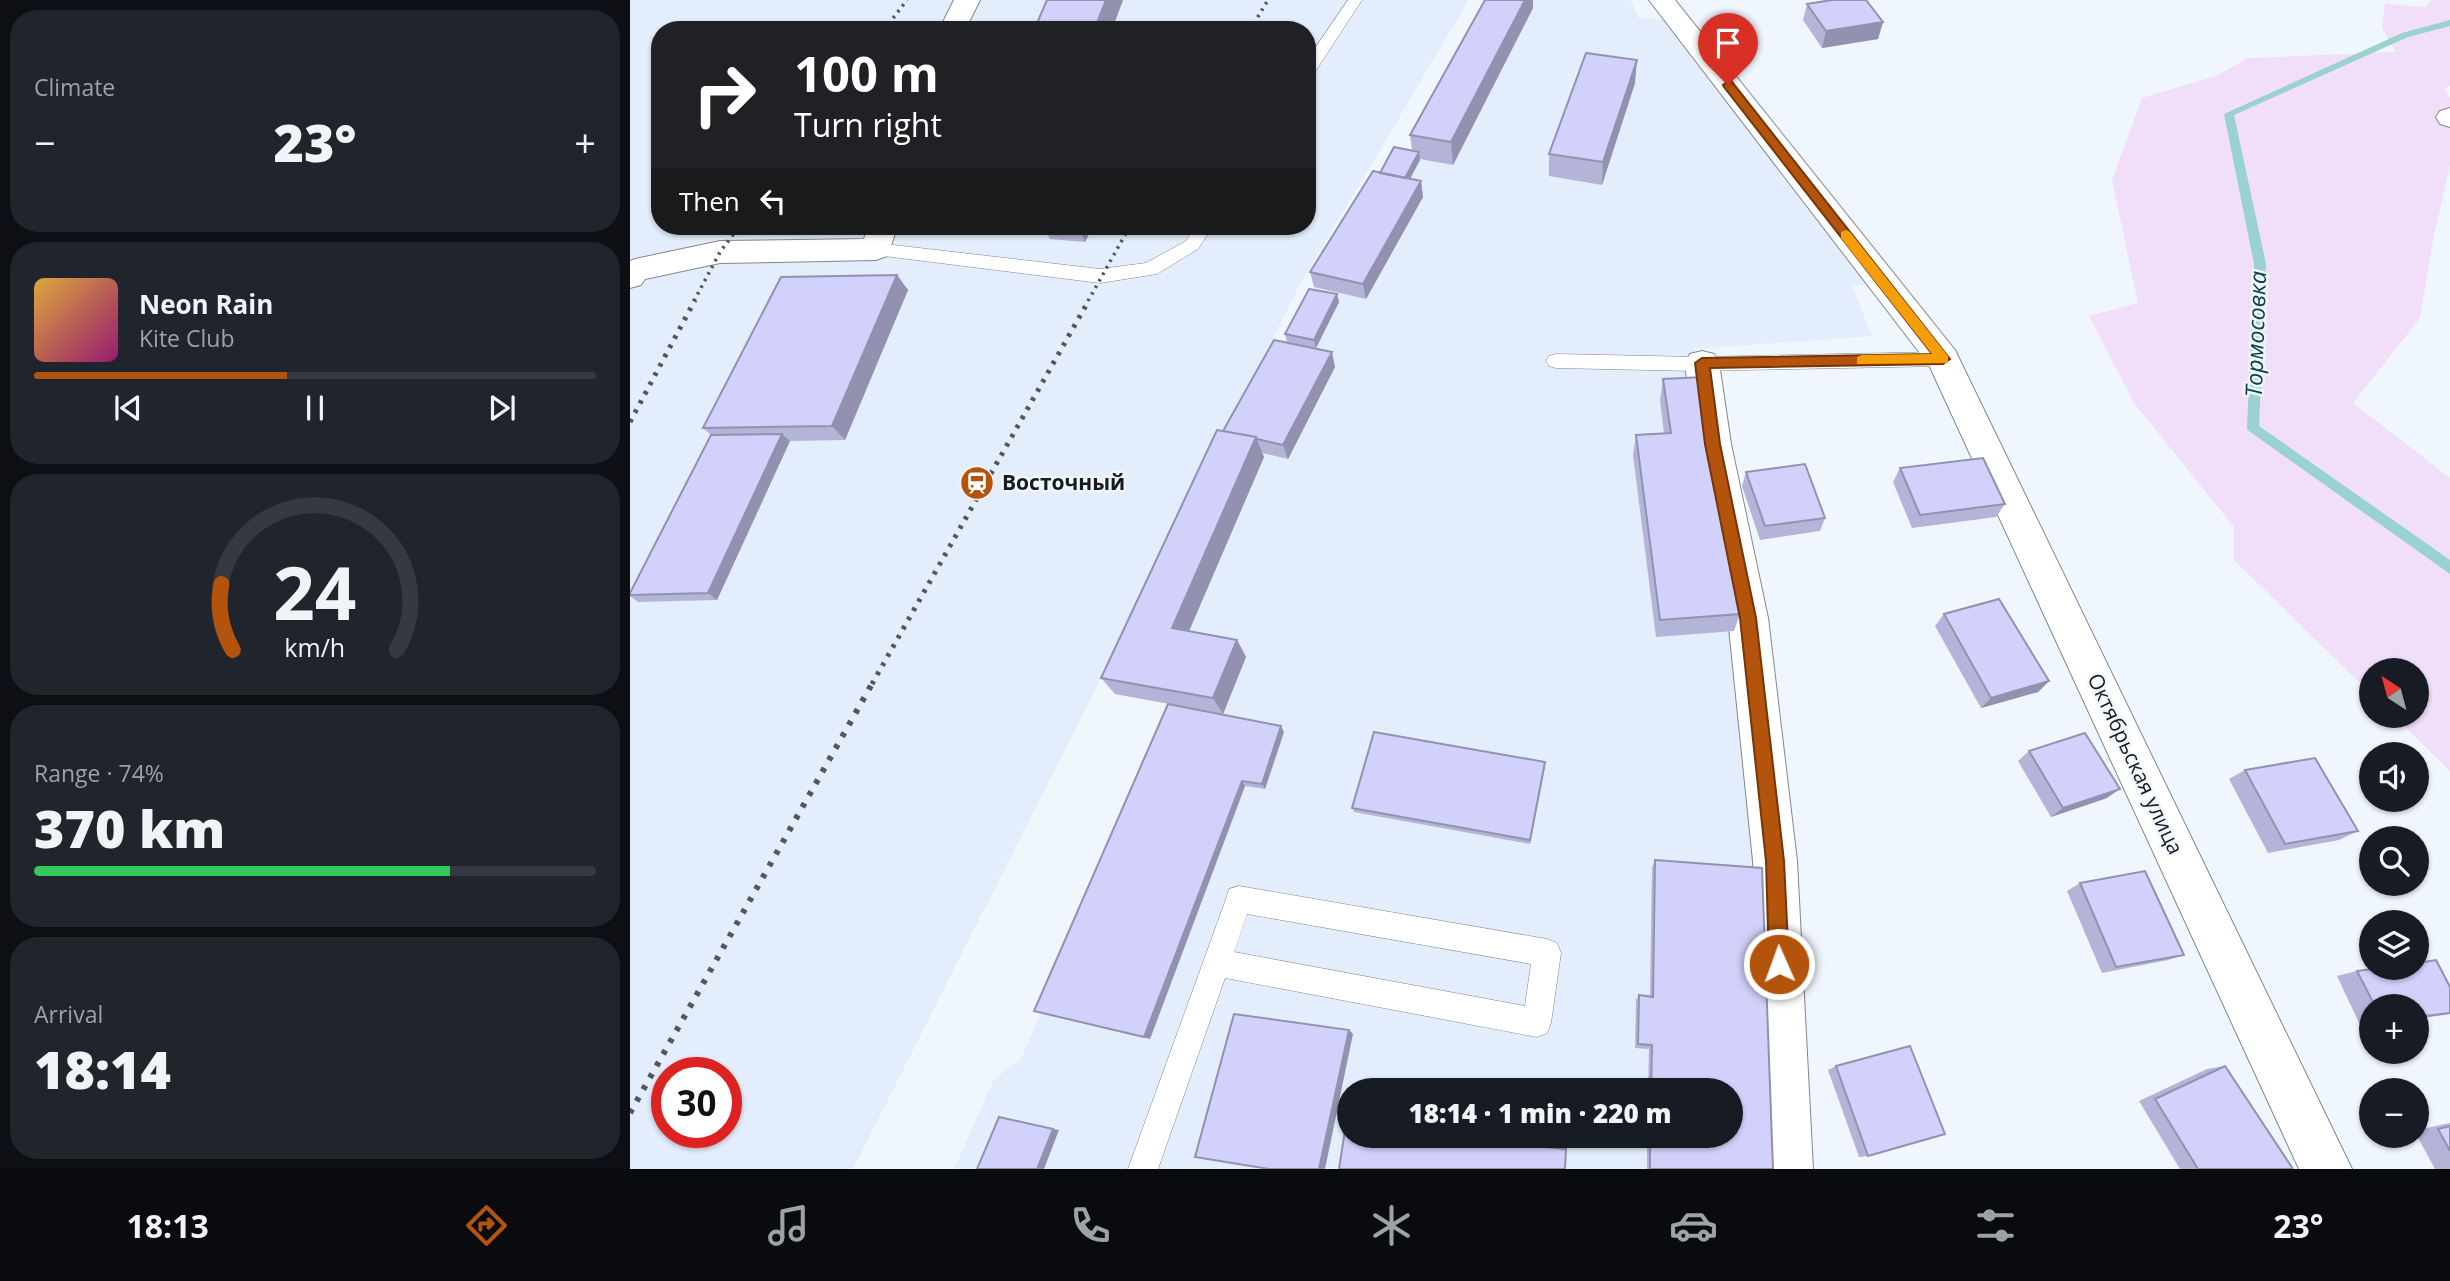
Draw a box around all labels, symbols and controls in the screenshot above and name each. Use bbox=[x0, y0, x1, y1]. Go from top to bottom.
pin bbox=[1698, 13, 1758, 85]
icon: arrive bbox=[1709, 24, 1747, 62]
text: 100 m bbox=[794, 40, 939, 106]
icon: right bbox=[679, 49, 770, 140]
text: Climate bbox=[34, 71, 115, 103]
text: Turn right bbox=[794, 103, 942, 146]
text: 23° bbox=[274, 106, 356, 177]
text: − bbox=[34, 116, 56, 168]
text: + bbox=[574, 116, 596, 168]
icon: left bbox=[754, 182, 792, 220]
text: Then bbox=[679, 183, 740, 219]
water label: Тормосовка bbox=[2237, 270, 2273, 398]
text: Neon Rain bbox=[139, 286, 273, 322]
text: Kite Club bbox=[139, 322, 234, 354]
icon: previous bbox=[109, 389, 147, 427]
icon: pause bbox=[296, 389, 334, 427]
icon: next bbox=[483, 389, 521, 427]
station icon: Восточный bbox=[958, 464, 996, 502]
place label: Восточный bbox=[1002, 468, 1125, 496]
text: 24 bbox=[273, 543, 357, 642]
text: km/h bbox=[285, 630, 345, 664]
north arrow bbox=[2359, 658, 2429, 728]
map controls bbox=[2359, 658, 2429, 1148]
street label: Октябрьская улица bbox=[2082, 668, 2190, 859]
button: sound bbox=[2359, 742, 2429, 812]
text: Range · 74% bbox=[34, 757, 164, 789]
text: 370 km bbox=[34, 792, 225, 863]
button: search bbox=[2359, 826, 2429, 896]
button: layers bbox=[2359, 910, 2429, 980]
position arrow bbox=[1742, 927, 1816, 1001]
button: + bbox=[2359, 994, 2429, 1064]
text: Arrival bbox=[34, 998, 103, 1030]
text: 18:14 bbox=[34, 1033, 171, 1104]
speed limit sign: 30 bbox=[651, 1057, 742, 1148]
button: − bbox=[2359, 1078, 2429, 1148]
text: 18:14 · 1 min · 220 m bbox=[1409, 1095, 1671, 1131]
icon: directions bbox=[462, 1201, 511, 1250]
icon: music bbox=[764, 1201, 813, 1250]
icon: phone bbox=[1066, 1201, 1115, 1250]
icon: climate bbox=[1367, 1201, 1416, 1250]
icon: car bbox=[1669, 1201, 1718, 1250]
icon: filters bbox=[1971, 1201, 2020, 1250]
text: 18:13 bbox=[126, 1204, 209, 1247]
text: 23° bbox=[2273, 1204, 2324, 1247]

